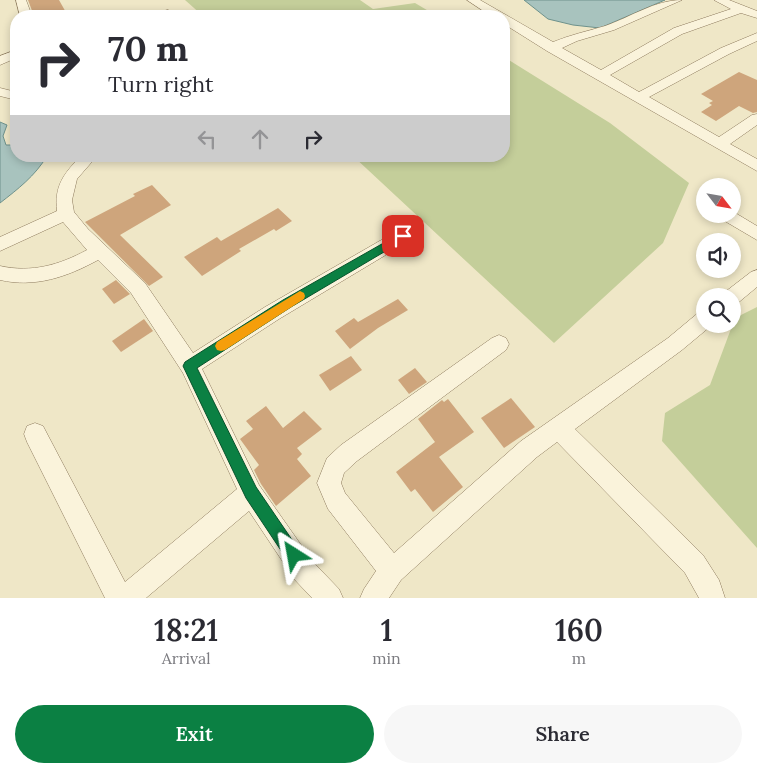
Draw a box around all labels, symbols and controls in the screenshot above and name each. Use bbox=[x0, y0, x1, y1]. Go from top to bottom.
text: 70 m bbox=[108, 26, 188, 71]
icon: right bbox=[25, 30, 90, 95]
text: Turn right bbox=[108, 70, 213, 98]
icon: left bbox=[193, 125, 221, 153]
icon: ahead bbox=[246, 125, 274, 153]
icon: right bbox=[299, 125, 327, 153]
north arrow bbox=[696, 178, 741, 222]
map controls bbox=[696, 178, 741, 333]
pin bbox=[382, 215, 424, 257]
icon: arrive bbox=[389, 222, 417, 250]
button: sound bbox=[696, 233, 741, 278]
button: search bbox=[696, 288, 741, 333]
position arrow bbox=[267, 528, 319, 580]
text: 18:21 bbox=[154, 611, 218, 649]
text: 1 bbox=[381, 611, 392, 649]
text: 160 bbox=[555, 611, 603, 649]
text: Arrival bbox=[162, 648, 211, 668]
text: min bbox=[372, 648, 401, 668]
text: m bbox=[572, 648, 586, 668]
button: Exit bbox=[15, 705, 374, 763]
button: Share bbox=[384, 705, 742, 763]

